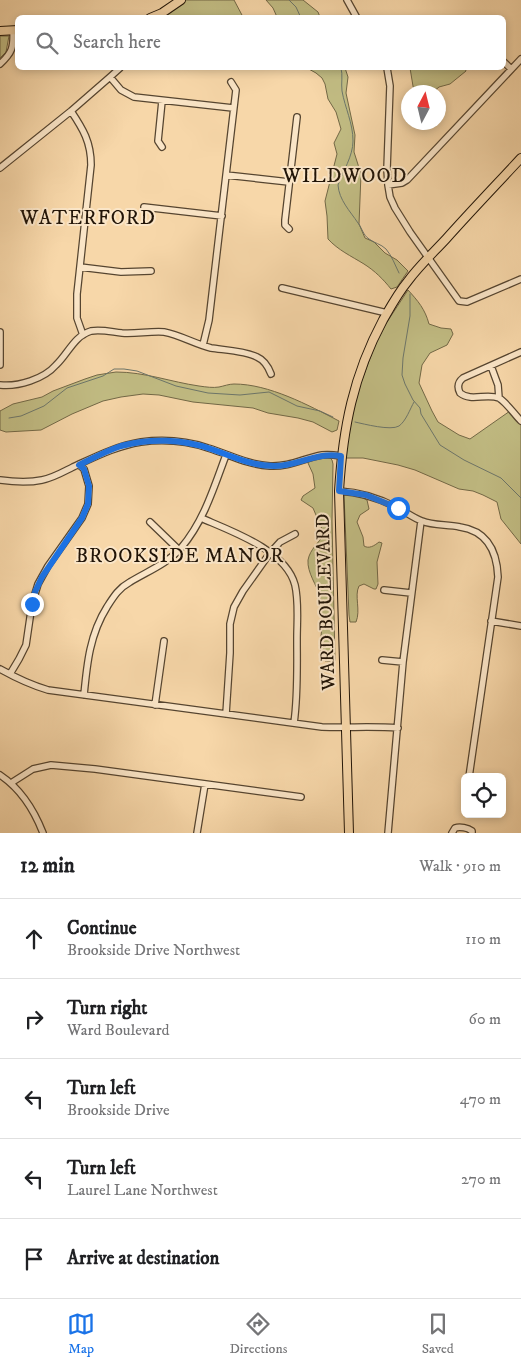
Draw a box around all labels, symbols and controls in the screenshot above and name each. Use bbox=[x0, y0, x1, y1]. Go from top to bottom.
search box bbox=[15, 15, 506, 70]
icon: search bbox=[33, 29, 61, 57]
text: Search here bbox=[73, 31, 161, 54]
north arrow bbox=[401, 85, 446, 130]
district label: WILDWOOD bbox=[282, 164, 407, 189]
district label: WATERFORD bbox=[19, 206, 156, 231]
route start bbox=[387, 497, 410, 520]
street label: WARD BOULEVARD bbox=[311, 513, 341, 692]
district label: BROOKSIDE MANOR bbox=[75, 544, 285, 569]
route end bbox=[21, 593, 44, 616]
map controls bbox=[461, 773, 506, 818]
button: locate bbox=[461, 773, 506, 818]
text: 12 min bbox=[20, 853, 75, 879]
text: Walk · 910 m bbox=[419, 856, 501, 876]
text: Continue bbox=[67, 917, 137, 940]
icon: ahead bbox=[20, 925, 48, 953]
text: 110 m bbox=[465, 929, 501, 949]
text: Brookside Drive Northwest bbox=[67, 940, 240, 960]
text: Turn right bbox=[67, 997, 147, 1020]
icon: right bbox=[20, 1005, 48, 1033]
text: 60 m bbox=[469, 1009, 501, 1029]
text: Ward Boulevard bbox=[67, 1020, 170, 1040]
text: Turn left bbox=[67, 1077, 136, 1100]
icon: left bbox=[20, 1085, 48, 1113]
text: 470 m bbox=[460, 1089, 501, 1109]
text: Brookside Drive bbox=[67, 1100, 170, 1120]
text: Turn left bbox=[67, 1157, 136, 1180]
icon: left bbox=[20, 1165, 48, 1193]
text: 270 m bbox=[461, 1169, 501, 1189]
text: Laurel Lane Northwest bbox=[67, 1180, 218, 1200]
icon: arrive bbox=[20, 1245, 48, 1273]
text: Arrive at destination bbox=[67, 1247, 219, 1270]
tab: Map bbox=[67, 1310, 95, 1358]
tab: Directions bbox=[229, 1310, 287, 1358]
tab: Saved bbox=[422, 1310, 454, 1358]

